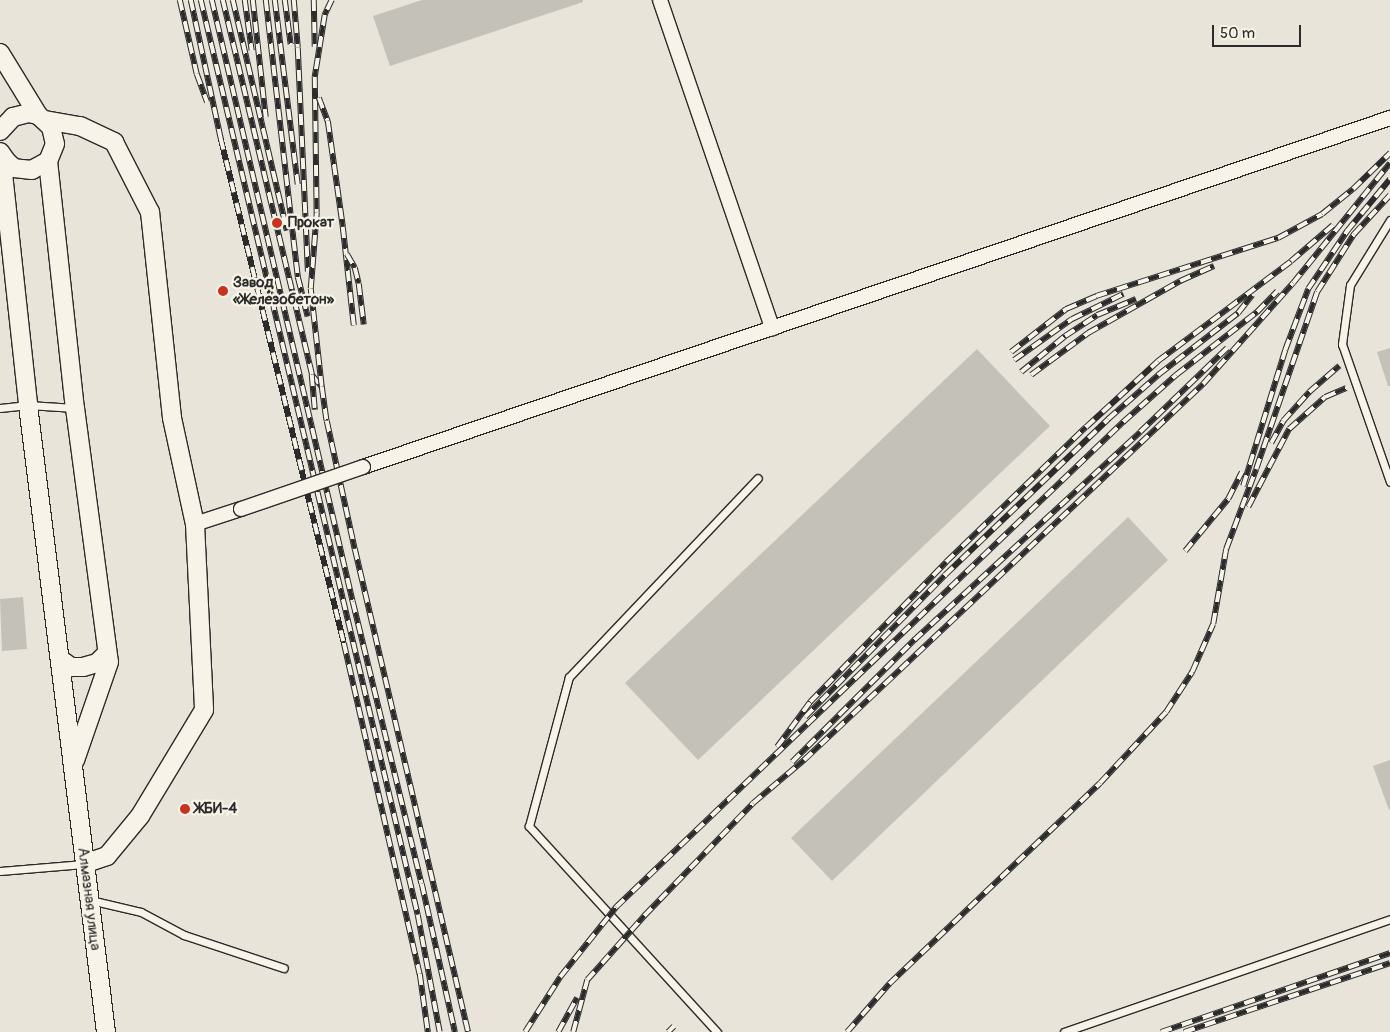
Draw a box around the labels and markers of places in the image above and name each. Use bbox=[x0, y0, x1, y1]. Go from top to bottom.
place label: Прокат bbox=[288, 214, 334, 232]
marker: Прокат bbox=[270, 216, 284, 230]
place label: Завод «Железобетон» bbox=[233, 273, 334, 308]
marker: Завод «Железобетон» bbox=[217, 285, 229, 297]
place label: ЖБИ-4 bbox=[195, 800, 237, 818]
marker: ЖБИ-4 bbox=[179, 803, 191, 815]

